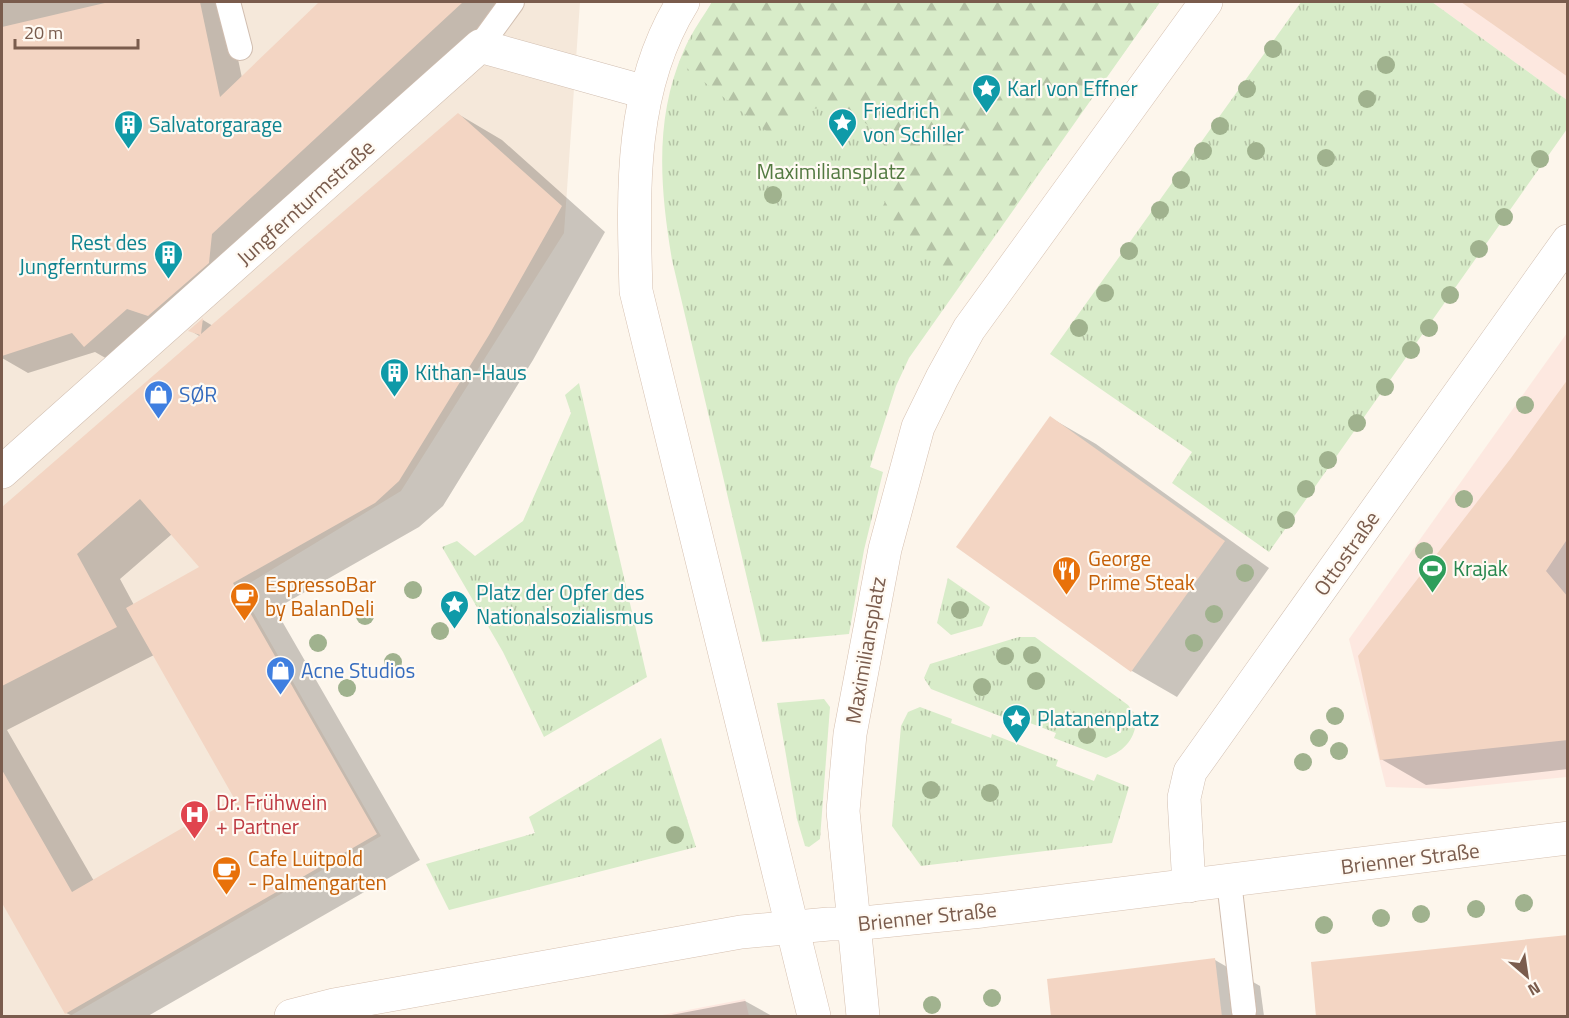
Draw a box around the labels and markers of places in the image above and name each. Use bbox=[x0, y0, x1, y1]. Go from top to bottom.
place icon: Karl von Effner bbox=[970, 72, 1002, 114]
place label: Karl von Effner bbox=[1007, 72, 1138, 104]
place label: Friedrich von Schiller bbox=[863, 94, 964, 150]
place icon: Friedrich von Schiller bbox=[826, 106, 858, 148]
building icon: Salvatorgarage bbox=[112, 108, 144, 150]
place label: Salvatorgarage bbox=[149, 108, 282, 140]
place label: Rest des Jungfernturms bbox=[19, 226, 147, 282]
building icon: Rest des Jungfernturms bbox=[152, 238, 184, 280]
building icon: Kithan-Haus bbox=[378, 356, 410, 398]
place label: Kithan-Haus bbox=[415, 356, 527, 388]
shop icon: SØR bbox=[142, 378, 174, 420]
place label: SØR bbox=[179, 378, 217, 410]
place label: George Prime Steak bbox=[1088, 542, 1195, 598]
sports icon: Krajak bbox=[1416, 552, 1448, 594]
place label: Krajak bbox=[1453, 552, 1508, 584]
restaurant icon: George Prime Steak bbox=[1051, 554, 1083, 596]
place label: EspressoBar by BalanDeli bbox=[265, 568, 376, 624]
place label: Platz der Opfer des Nationalsozialismus bbox=[476, 576, 654, 632]
cafe icon: EspressoBar by BalanDeli bbox=[228, 580, 260, 622]
place icon: Platz der Opfer des Nationalsozialismus bbox=[439, 588, 471, 630]
shop icon: Acne Studios bbox=[264, 654, 296, 696]
place label: Acne Studios bbox=[301, 654, 415, 686]
place icon: Platanenplatz bbox=[1000, 702, 1032, 744]
place label: Platanenplatz bbox=[1037, 702, 1159, 734]
place label: Dr. Frühwein + Partner bbox=[216, 786, 327, 842]
hospital icon: Dr. Frühwein + Partner bbox=[179, 798, 211, 840]
place label: Cafe Luitpold - Palmengarten bbox=[248, 842, 387, 898]
cafe icon: Cafe Luitpold - Palmengarten bbox=[211, 854, 243, 896]

